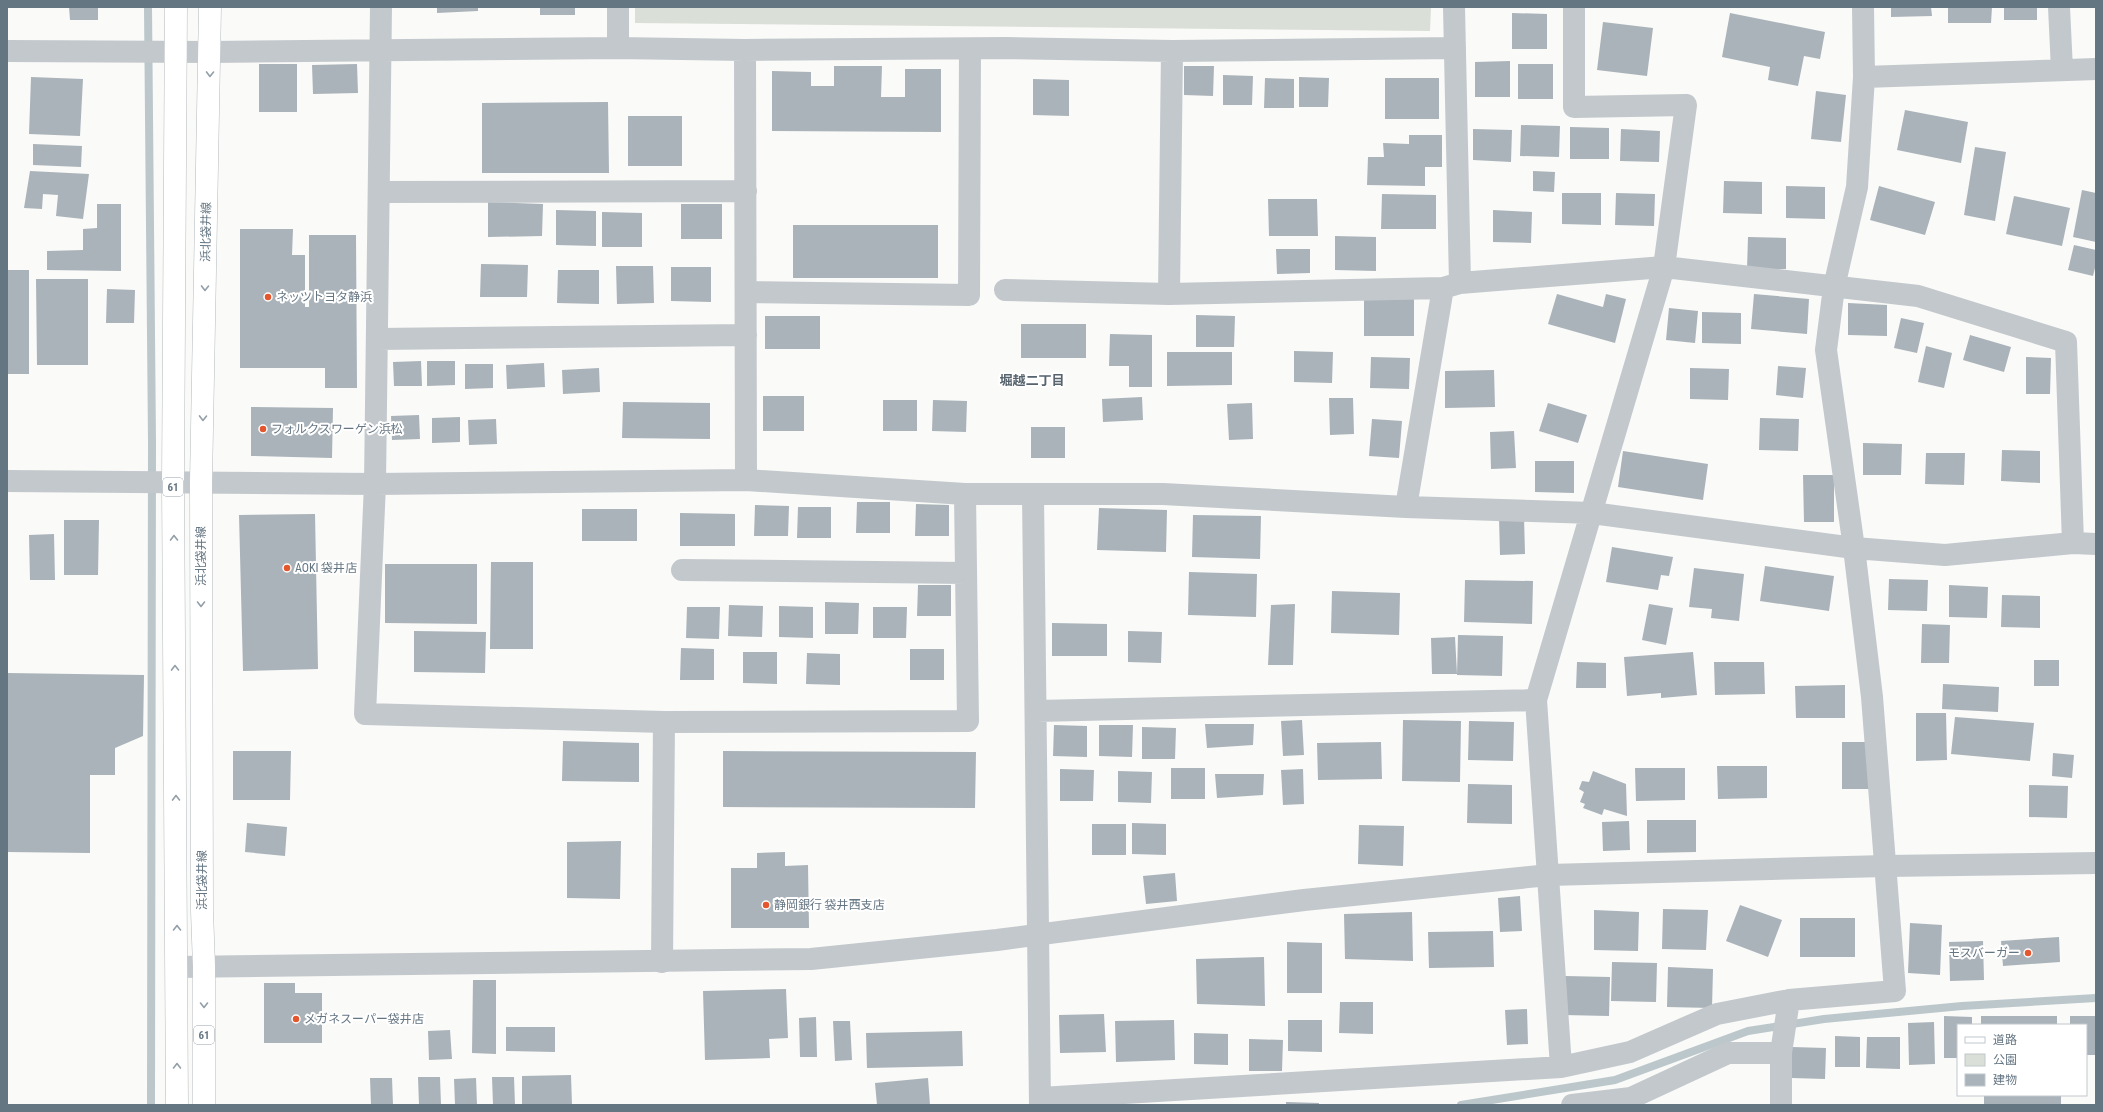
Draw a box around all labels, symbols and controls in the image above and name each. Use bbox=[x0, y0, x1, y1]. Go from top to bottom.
one-way arrow bbox=[206, 71, 214, 77]
street label: 浜北袋井線 bbox=[198, 202, 214, 262]
one-way arrow bbox=[201, 285, 209, 291]
place label: ネッツトヨタ静浜 bbox=[276, 290, 372, 304]
marker: ネッツトヨタ静浜 bbox=[263, 292, 273, 302]
district label: 堀越二丁目 bbox=[999, 373, 1065, 388]
one-way arrow bbox=[198, 415, 207, 421]
place label: フォルクスワーゲン浜松 bbox=[271, 422, 403, 436]
marker: フォルクスワーゲン浜松 bbox=[258, 424, 268, 434]
road number: 61 bbox=[163, 478, 183, 496]
street label: 浜北袋井線 bbox=[194, 526, 208, 586]
one-way arrow bbox=[170, 535, 178, 541]
place label: AOKI 袋井店 bbox=[295, 561, 357, 575]
marker: AOKI 袋井店 bbox=[282, 563, 292, 573]
one-way arrow bbox=[197, 601, 205, 607]
one-way arrow bbox=[171, 665, 179, 671]
one-way arrow bbox=[172, 795, 180, 801]
street label: 浜北袋井線 bbox=[195, 850, 209, 910]
place label: 静岡銀行 袋井西支店 bbox=[774, 898, 885, 912]
marker: 静岡銀行 袋井西支店 bbox=[761, 900, 771, 910]
one-way arrow bbox=[173, 925, 181, 931]
place label: モスバーガー bbox=[1948, 946, 2020, 960]
marker: モスバーガー bbox=[2023, 948, 2033, 958]
one-way arrow bbox=[200, 1002, 208, 1008]
place label: メガネスーパー袋井店 bbox=[304, 1012, 424, 1026]
marker: メガネスーパー袋井店 bbox=[291, 1014, 301, 1024]
legend bbox=[1957, 1024, 2087, 1096]
road number: 61 bbox=[194, 1026, 214, 1044]
text: 道路 bbox=[1993, 1033, 2017, 1047]
text: 公園 bbox=[1993, 1053, 2017, 1067]
one-way arrow bbox=[173, 1063, 181, 1069]
text: 建物 bbox=[1993, 1073, 2017, 1087]

